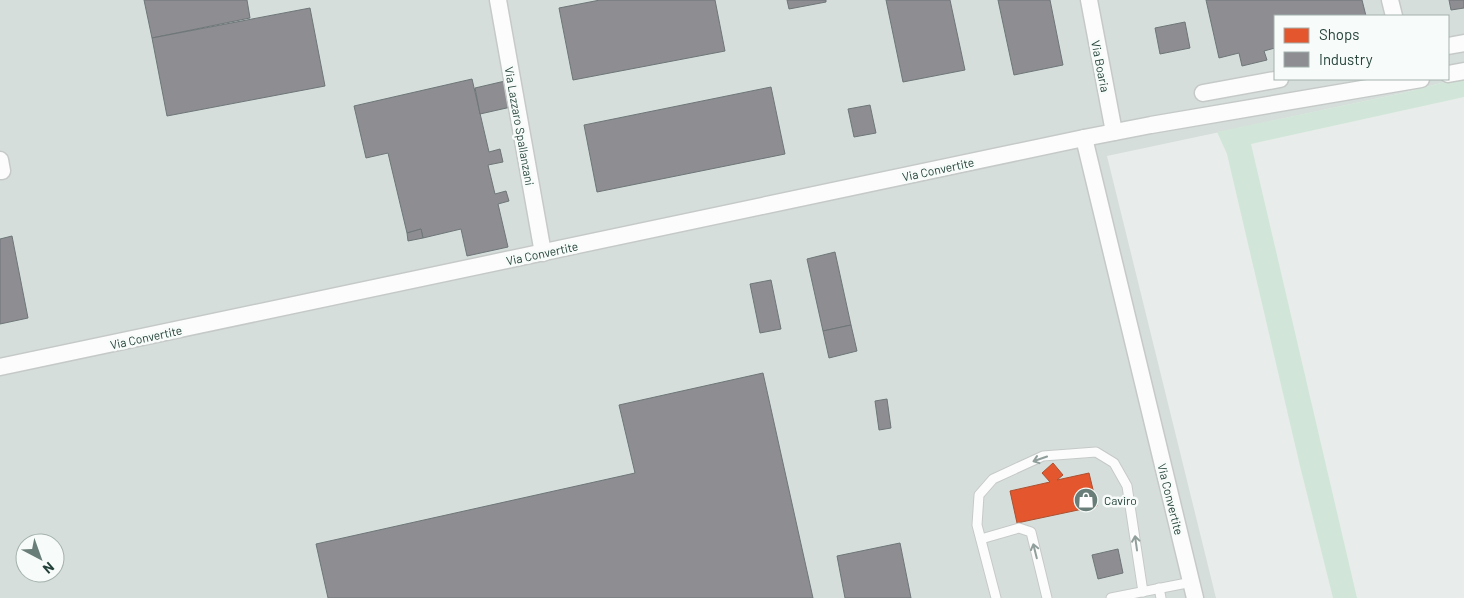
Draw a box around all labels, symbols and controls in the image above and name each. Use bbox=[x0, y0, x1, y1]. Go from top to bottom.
legend bbox=[1274, 15, 1449, 80]
text: Shops bbox=[1319, 25, 1359, 43]
street label: Via Boaria bbox=[1089, 39, 1113, 93]
text: Industry bbox=[1319, 50, 1373, 68]
street label: Via Lazzaro Spallanzani bbox=[503, 65, 537, 187]
street label: Via Convertite bbox=[901, 155, 975, 183]
street label: Via Convertite bbox=[505, 239, 579, 267]
street label: Via Convertite bbox=[109, 323, 183, 351]
one-way arrow bbox=[1033, 455, 1048, 464]
street label: Via Convertite bbox=[1155, 462, 1187, 536]
shop icon: Caviro bbox=[1073, 487, 1099, 513]
place label: Caviro bbox=[1104, 493, 1137, 507]
north arrow bbox=[15, 533, 65, 583]
one-way arrow bbox=[1130, 536, 1140, 552]
one-way arrow bbox=[1030, 543, 1039, 559]
text: N bbox=[40, 559, 58, 578]

